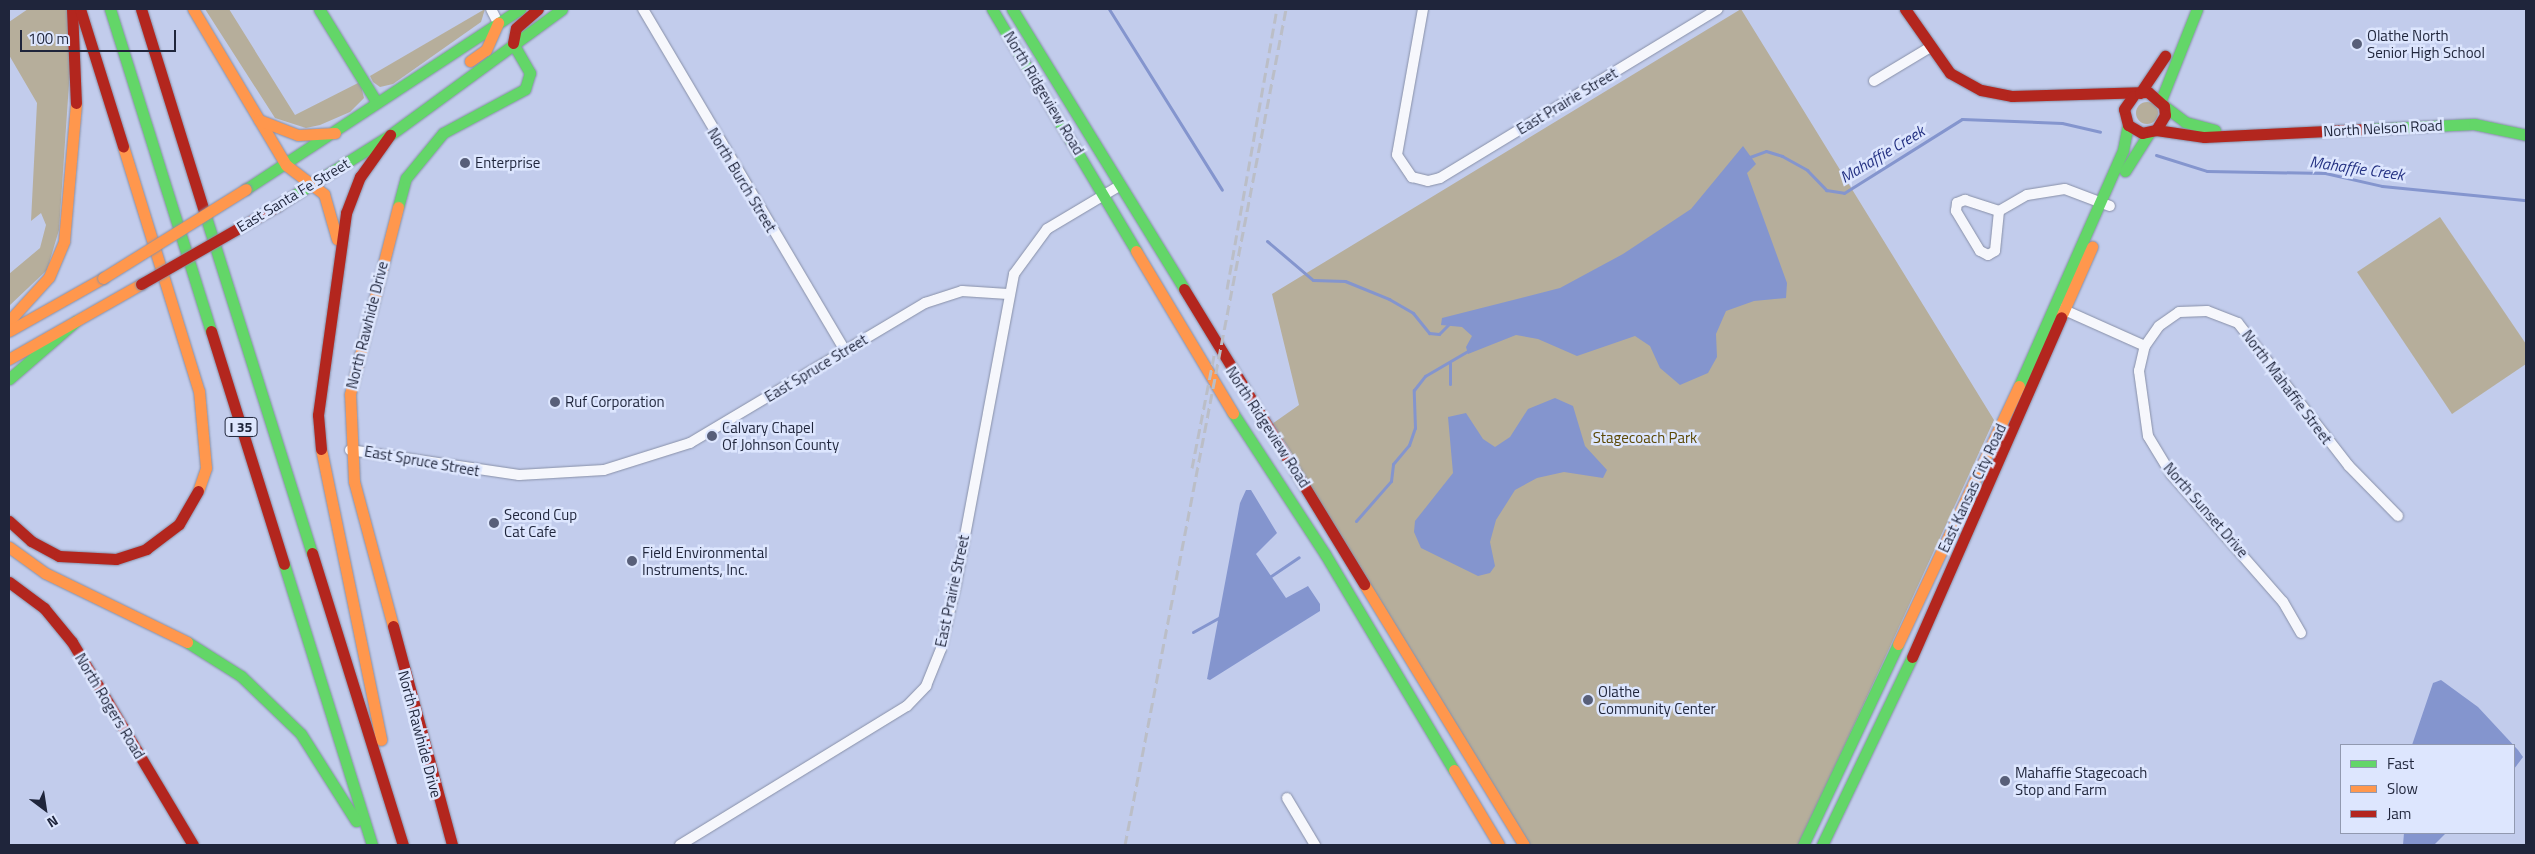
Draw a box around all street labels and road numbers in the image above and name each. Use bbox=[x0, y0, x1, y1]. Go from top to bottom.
street label: North Ridgeview Road bbox=[1000, 28, 1088, 158]
street label: East Prairie Street bbox=[1513, 64, 1621, 138]
street label: North Nelson Road bbox=[2323, 116, 2443, 140]
street label: North Burch Street bbox=[704, 125, 780, 235]
street label: East Santa Fe Street bbox=[233, 154, 353, 236]
street label: North Rawhide Drive bbox=[342, 259, 392, 391]
street label: North Mahaffie Street bbox=[2238, 326, 2336, 448]
street label: East Spruce Street bbox=[761, 330, 871, 406]
street label: North Ridgeview Road bbox=[1222, 363, 1314, 491]
road number: I 35 bbox=[224, 416, 258, 438]
street label: East Kansas City Road bbox=[1934, 421, 2010, 555]
street label: East Spruce Street bbox=[363, 442, 481, 480]
street label: North Sunset Drive bbox=[2160, 459, 2252, 561]
street label: East Prairie Street bbox=[931, 533, 973, 649]
street label: North Rogers Road bbox=[71, 650, 149, 762]
street label: North Rawhide Drive bbox=[394, 668, 446, 800]

